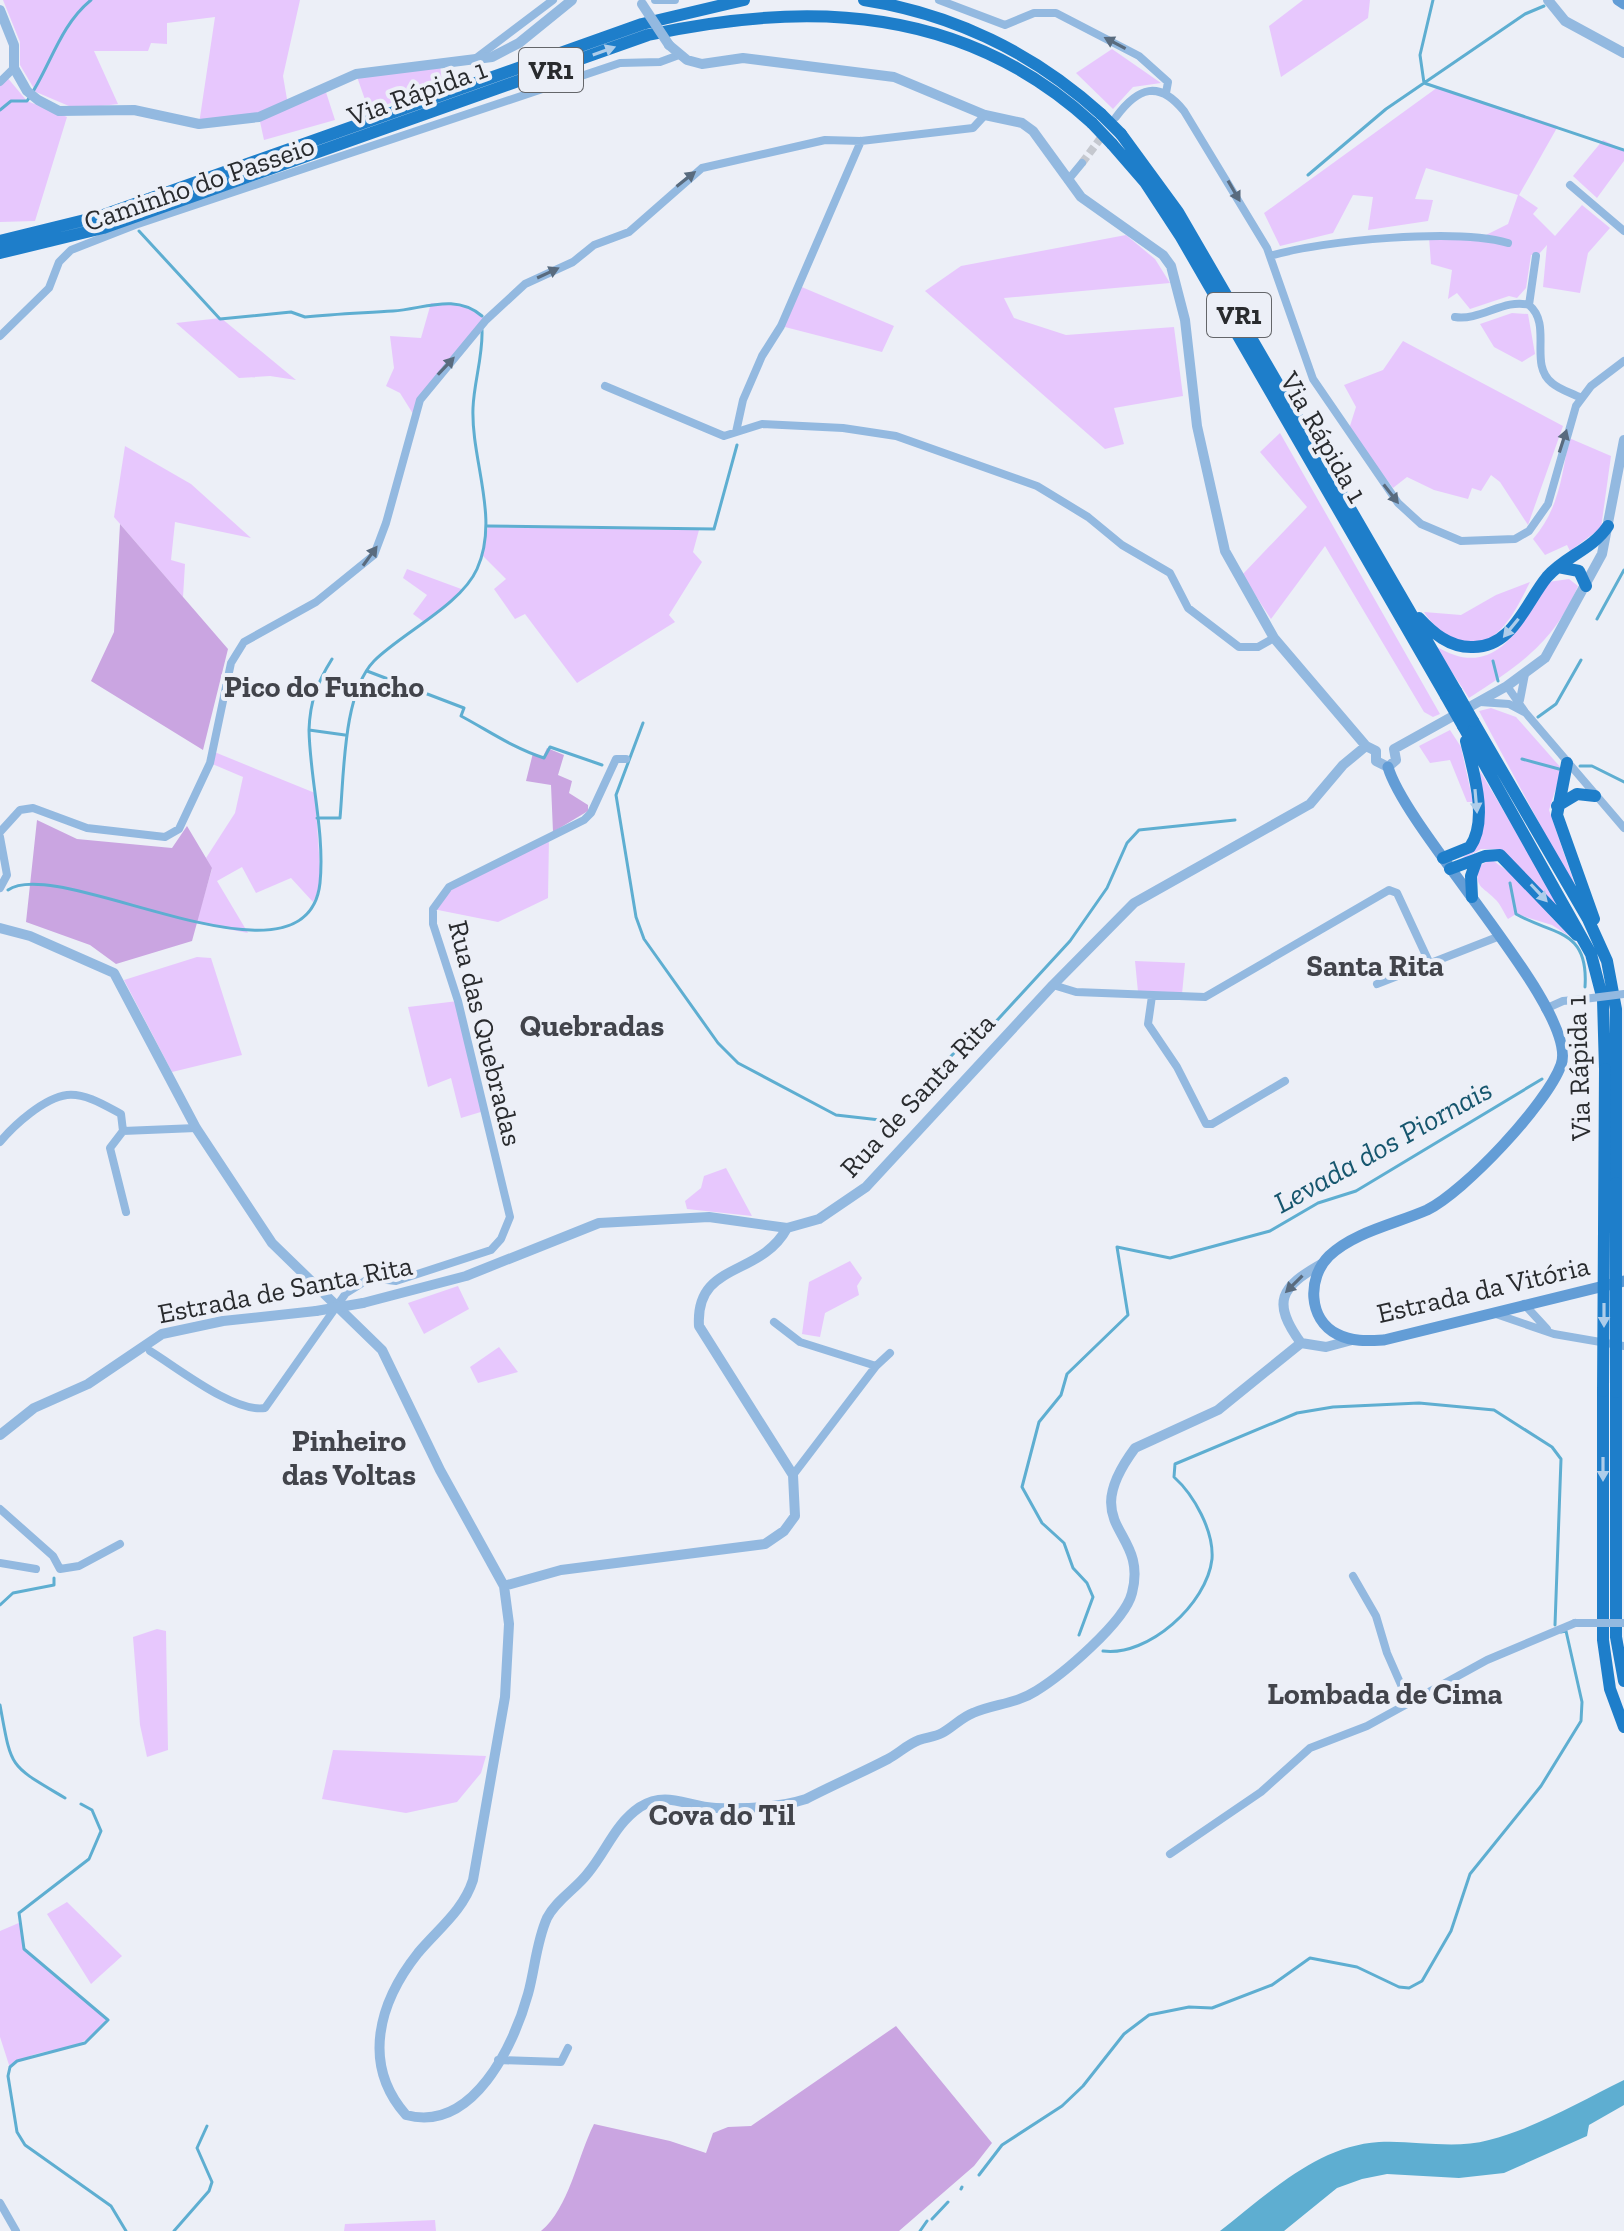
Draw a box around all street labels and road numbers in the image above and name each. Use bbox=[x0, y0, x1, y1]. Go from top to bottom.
road number: VR1 bbox=[519, 48, 583, 92]
street label: Via Rápida 1 bbox=[342, 52, 491, 133]
street label: Caminho do Passeio bbox=[80, 129, 319, 238]
road number: VR1 bbox=[1207, 293, 1271, 337]
street label: Via Rápida 1 bbox=[1272, 365, 1374, 509]
street label: Rua das Quebradas bbox=[442, 917, 529, 1149]
street label: Via Rápida 1 bbox=[1559, 995, 1598, 1142]
street label: Rua de Santa Rita bbox=[833, 1006, 1002, 1184]
street label: Estrada de Santa Rita bbox=[155, 1249, 415, 1330]
street label: Estrada da Vitória bbox=[1374, 1249, 1593, 1330]

